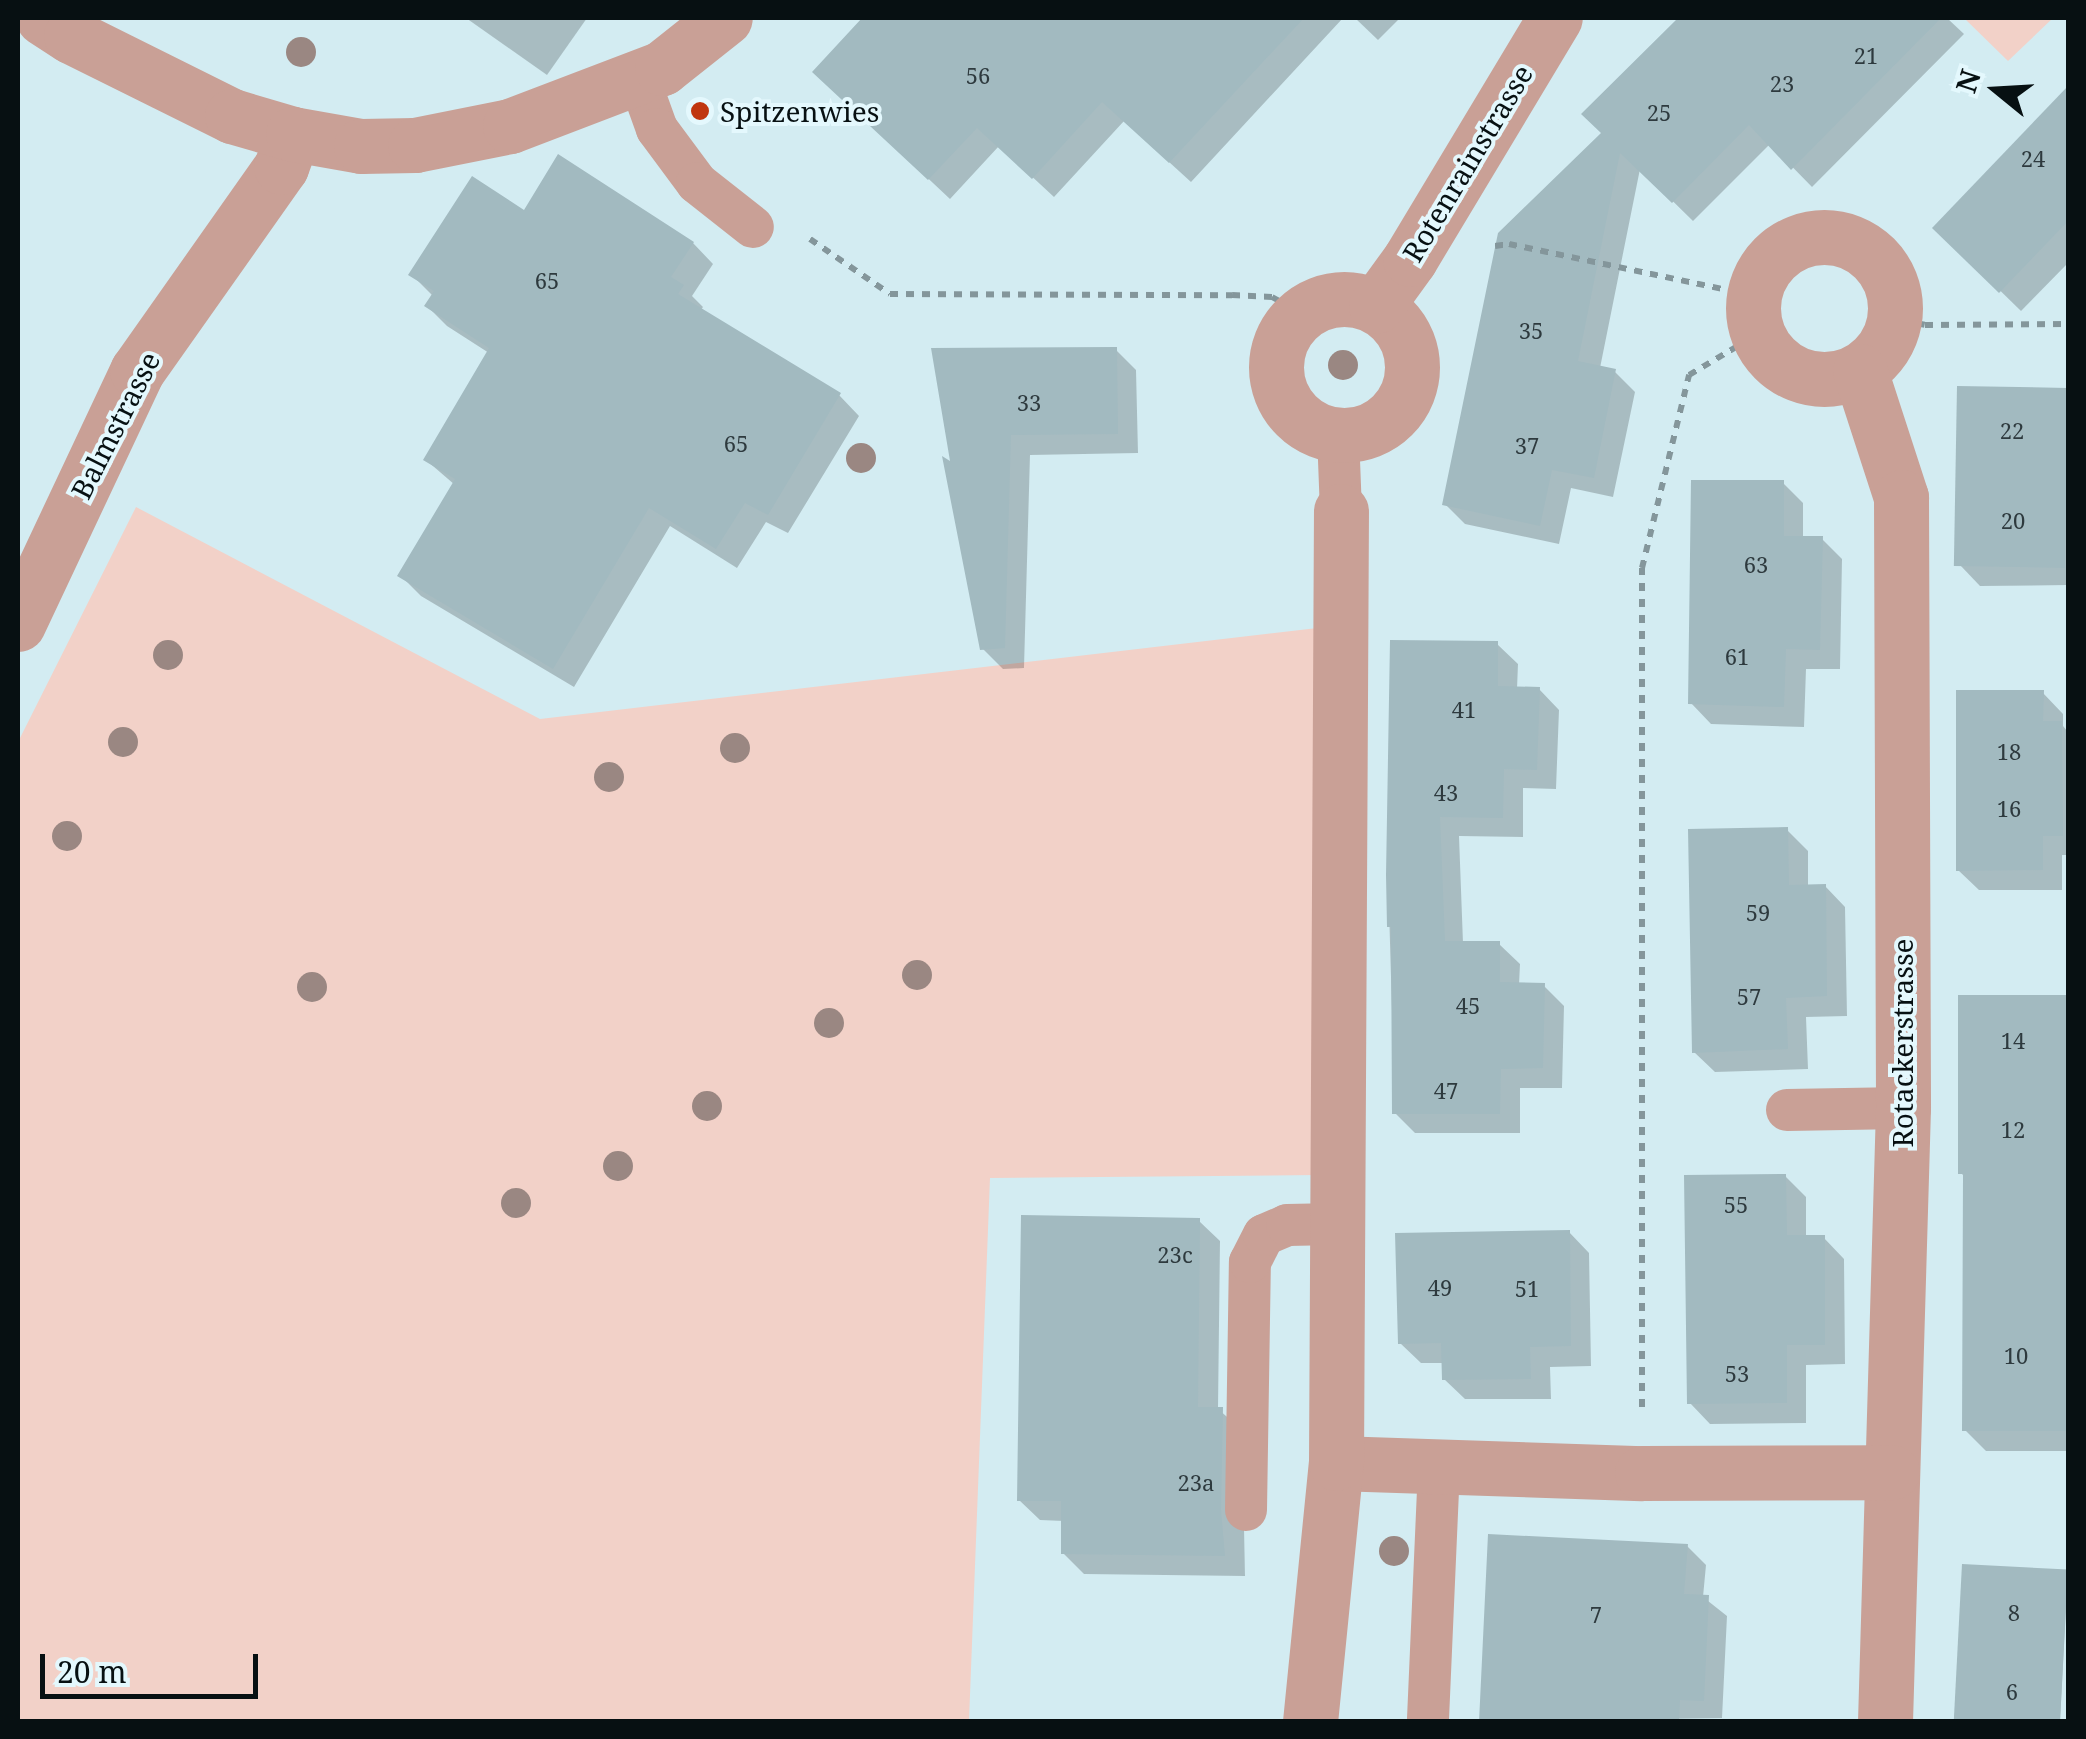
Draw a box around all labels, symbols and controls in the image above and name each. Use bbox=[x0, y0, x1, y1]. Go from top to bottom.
north arrow bbox=[1946, 40, 2046, 140]
house number: 21 bbox=[1854, 43, 1878, 69]
street label: Rotenrainstrasse bbox=[1395, 58, 1539, 268]
house number: 56 bbox=[966, 63, 990, 89]
text: N bbox=[1946, 64, 1989, 97]
house number: 23 bbox=[1770, 71, 1794, 97]
place label: Spitzenwies bbox=[720, 94, 879, 128]
marker: Spitzenwies bbox=[689, 100, 711, 122]
house number: 25 bbox=[1647, 100, 1671, 126]
house number: 24 bbox=[2021, 146, 2045, 172]
house number: 65 bbox=[535, 268, 559, 294]
house number: 35 bbox=[1519, 318, 1543, 344]
street label: Balmstrasse bbox=[64, 346, 166, 504]
house number: 33 bbox=[1017, 390, 1041, 416]
house number: 22 bbox=[2000, 418, 2024, 444]
house number: 65 bbox=[724, 431, 748, 457]
house number: 37 bbox=[1515, 433, 1539, 459]
house number: 20 bbox=[2001, 508, 2025, 534]
house number: 63 bbox=[1744, 552, 1768, 578]
house number: 61 bbox=[1725, 644, 1749, 670]
house number: 41 bbox=[1452, 697, 1476, 723]
house number: 18 bbox=[1997, 739, 2021, 765]
house number: 43 bbox=[1434, 780, 1458, 806]
house number: 16 bbox=[1997, 796, 2021, 822]
house number: 59 bbox=[1746, 900, 1770, 926]
street label: Rotackerstrasse bbox=[1885, 938, 1919, 1148]
house number: 57 bbox=[1737, 984, 1761, 1010]
house number: 45 bbox=[1456, 993, 1480, 1019]
house number: 14 bbox=[2001, 1028, 2025, 1054]
house number: 47 bbox=[1434, 1078, 1458, 1104]
house number: 12 bbox=[2001, 1117, 2025, 1143]
house number: 55 bbox=[1724, 1192, 1748, 1218]
house number: 23c bbox=[1157, 1242, 1193, 1268]
house number: 49 bbox=[1428, 1275, 1452, 1301]
house number: 51 bbox=[1515, 1276, 1539, 1302]
house number: 10 bbox=[2004, 1343, 2028, 1369]
house number: 53 bbox=[1725, 1361, 1749, 1387]
house number: 23a bbox=[1178, 1470, 1214, 1496]
house number: 8 bbox=[2008, 1600, 2020, 1626]
house number: 7 bbox=[1590, 1602, 1602, 1628]
scale bar bbox=[45, 1634, 262, 1696]
text: 20 m bbox=[57, 1651, 127, 1692]
house number: 6 bbox=[2006, 1679, 2018, 1705]

